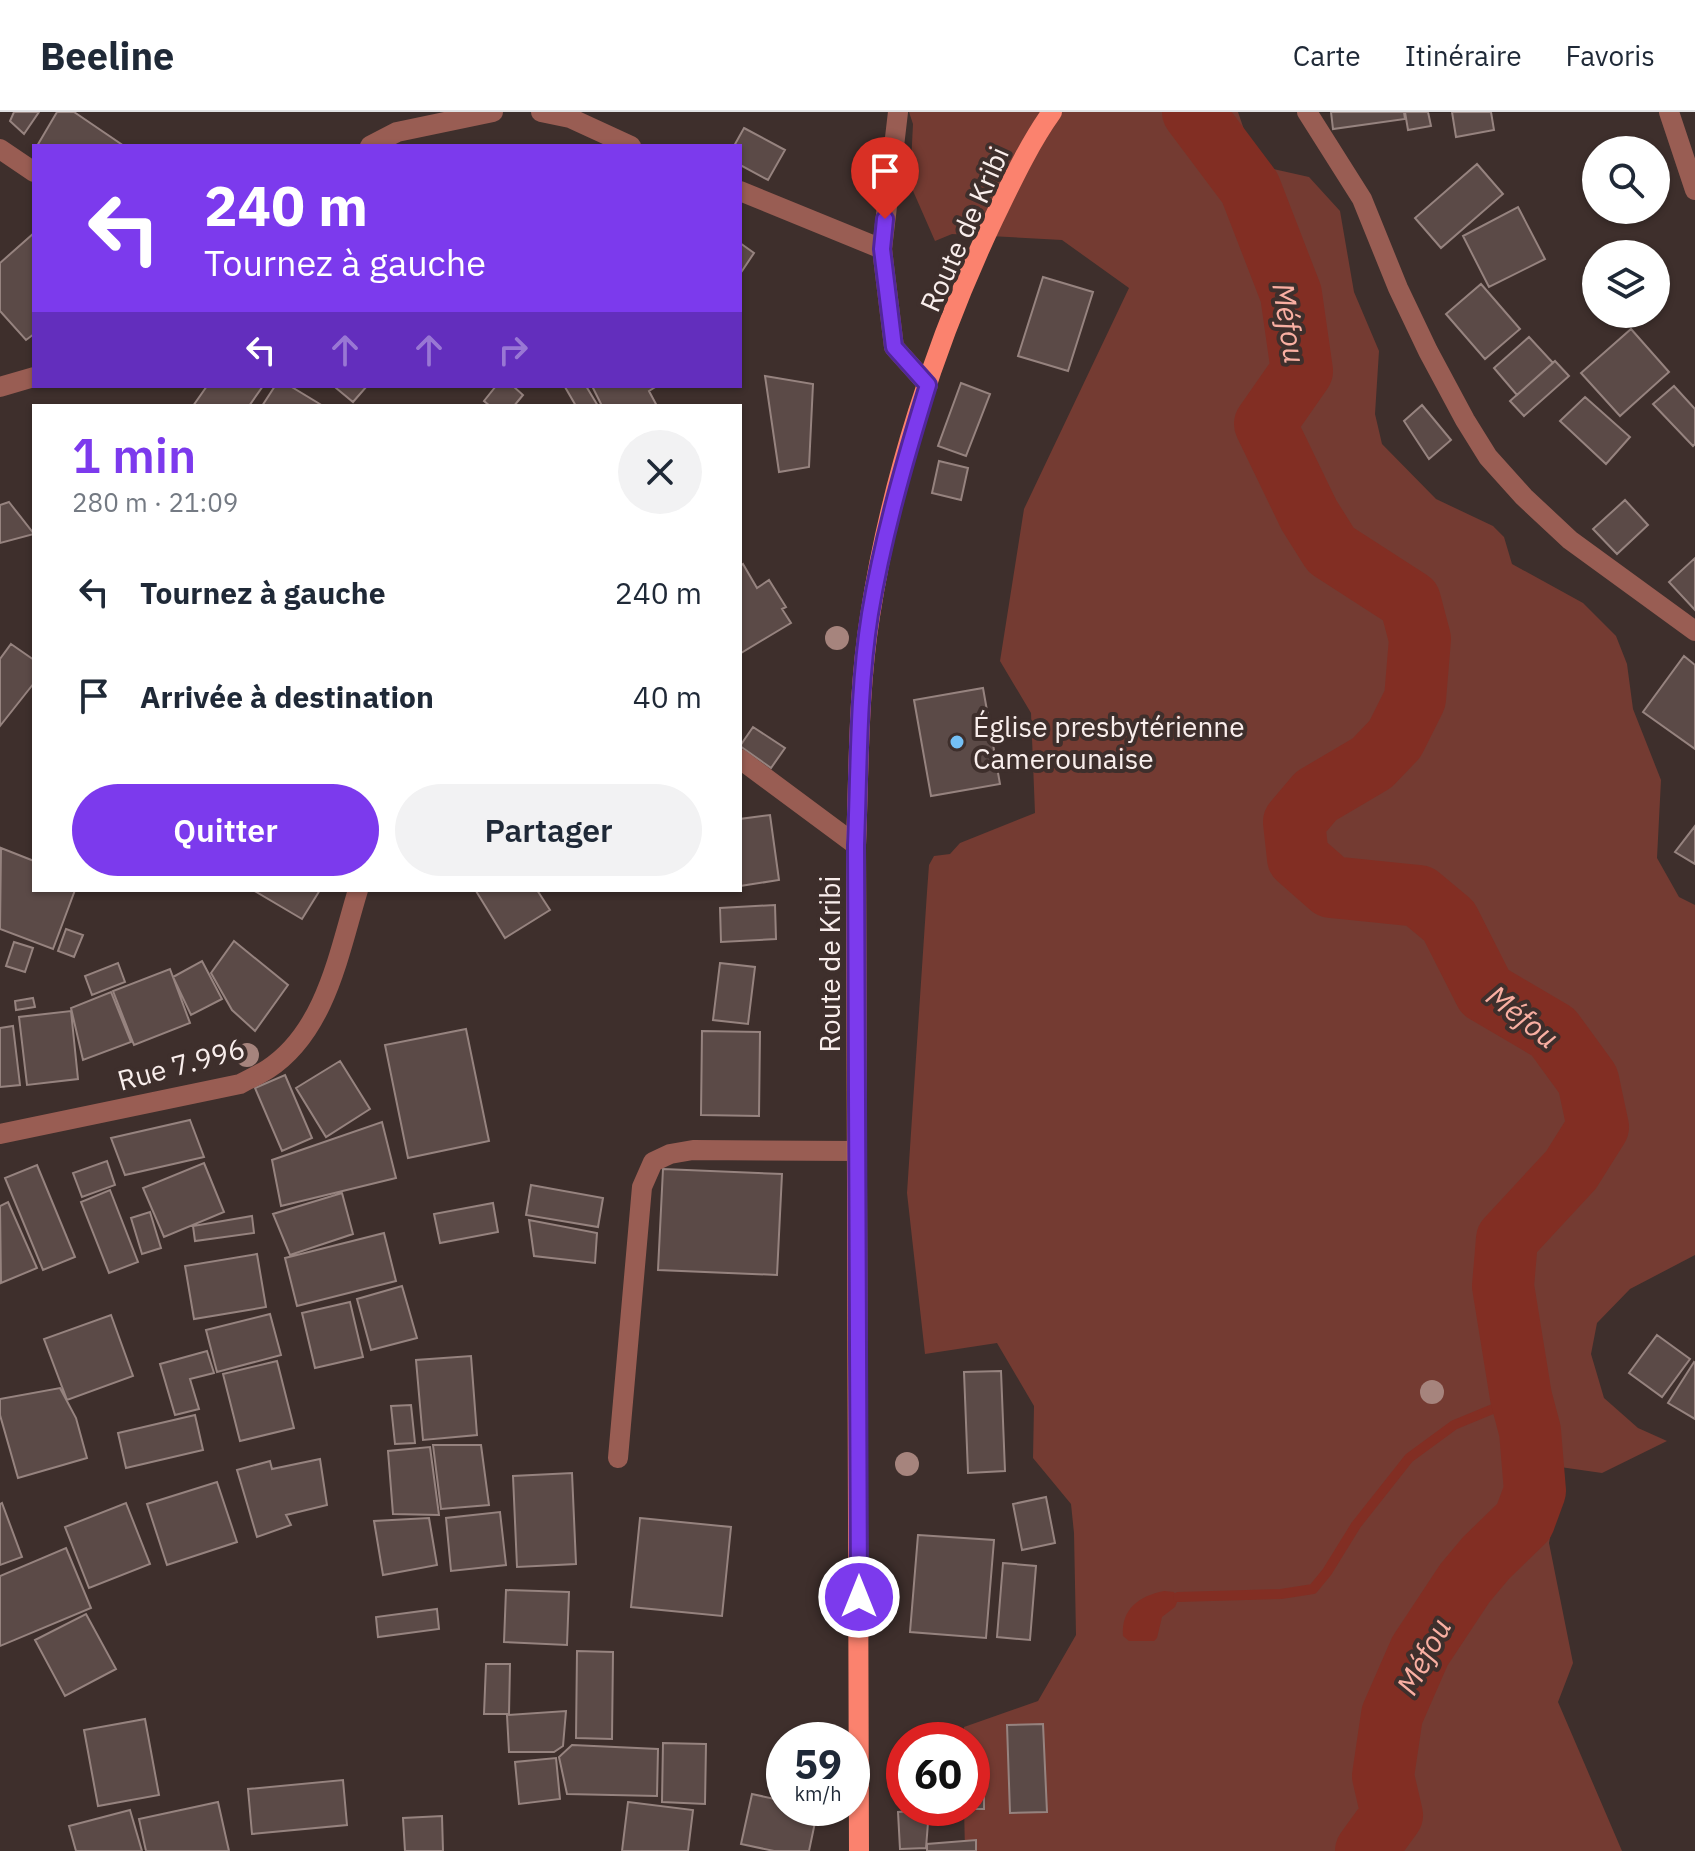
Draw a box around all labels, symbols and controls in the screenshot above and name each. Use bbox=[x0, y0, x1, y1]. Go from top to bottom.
text: Beeline bbox=[40, 31, 174, 80]
text: Carte bbox=[1293, 37, 1361, 74]
text: Itinéraire bbox=[1405, 37, 1522, 74]
text: Favoris bbox=[1566, 37, 1655, 74]
map controls bbox=[1582, 136, 1670, 328]
button: search bbox=[1582, 136, 1670, 224]
pin bbox=[851, 137, 919, 219]
street label: Route de Kribi bbox=[911, 141, 1017, 317]
icon: arrive bbox=[863, 149, 907, 193]
text: 240 m bbox=[204, 169, 368, 241]
icon: left bbox=[72, 176, 176, 280]
text: Tournez à gauche bbox=[204, 239, 486, 286]
button: layers bbox=[1582, 240, 1670, 328]
water label: Méfou bbox=[1264, 280, 1316, 366]
icon: left bbox=[239, 328, 283, 372]
icon: ahead bbox=[323, 328, 367, 372]
icon: ahead bbox=[407, 328, 451, 372]
icon: right bbox=[491, 328, 535, 372]
text: 1 min bbox=[72, 424, 196, 486]
button: close bbox=[618, 430, 702, 514]
text: 280 m · 21:09 bbox=[72, 485, 238, 519]
icon: left bbox=[72, 570, 116, 614]
text: Tournez à gauche bbox=[140, 573, 386, 612]
text: 240 m bbox=[615, 573, 702, 612]
icon: arrive bbox=[72, 674, 116, 718]
text: Arrivée à destination bbox=[140, 677, 434, 716]
text: 40 m bbox=[633, 677, 702, 716]
place label: Église presbytérienne Camerounaise bbox=[973, 708, 1245, 777]
marker: Église presbytérienne Camerounaise bbox=[948, 733, 966, 751]
button: Quitter bbox=[72, 784, 379, 876]
button: Partager bbox=[395, 784, 702, 876]
street label: Route de Kribi bbox=[811, 876, 848, 1053]
water label: Méfou bbox=[1479, 976, 1567, 1056]
street label: Rue 7.996 bbox=[113, 1029, 249, 1099]
position arrow bbox=[817, 1555, 901, 1639]
water label: Méfou bbox=[1387, 1611, 1459, 1701]
speed limit sign: 60 bbox=[886, 1722, 990, 1826]
text: 59 bbox=[794, 1738, 842, 1790]
text: km/h bbox=[794, 1780, 842, 1807]

